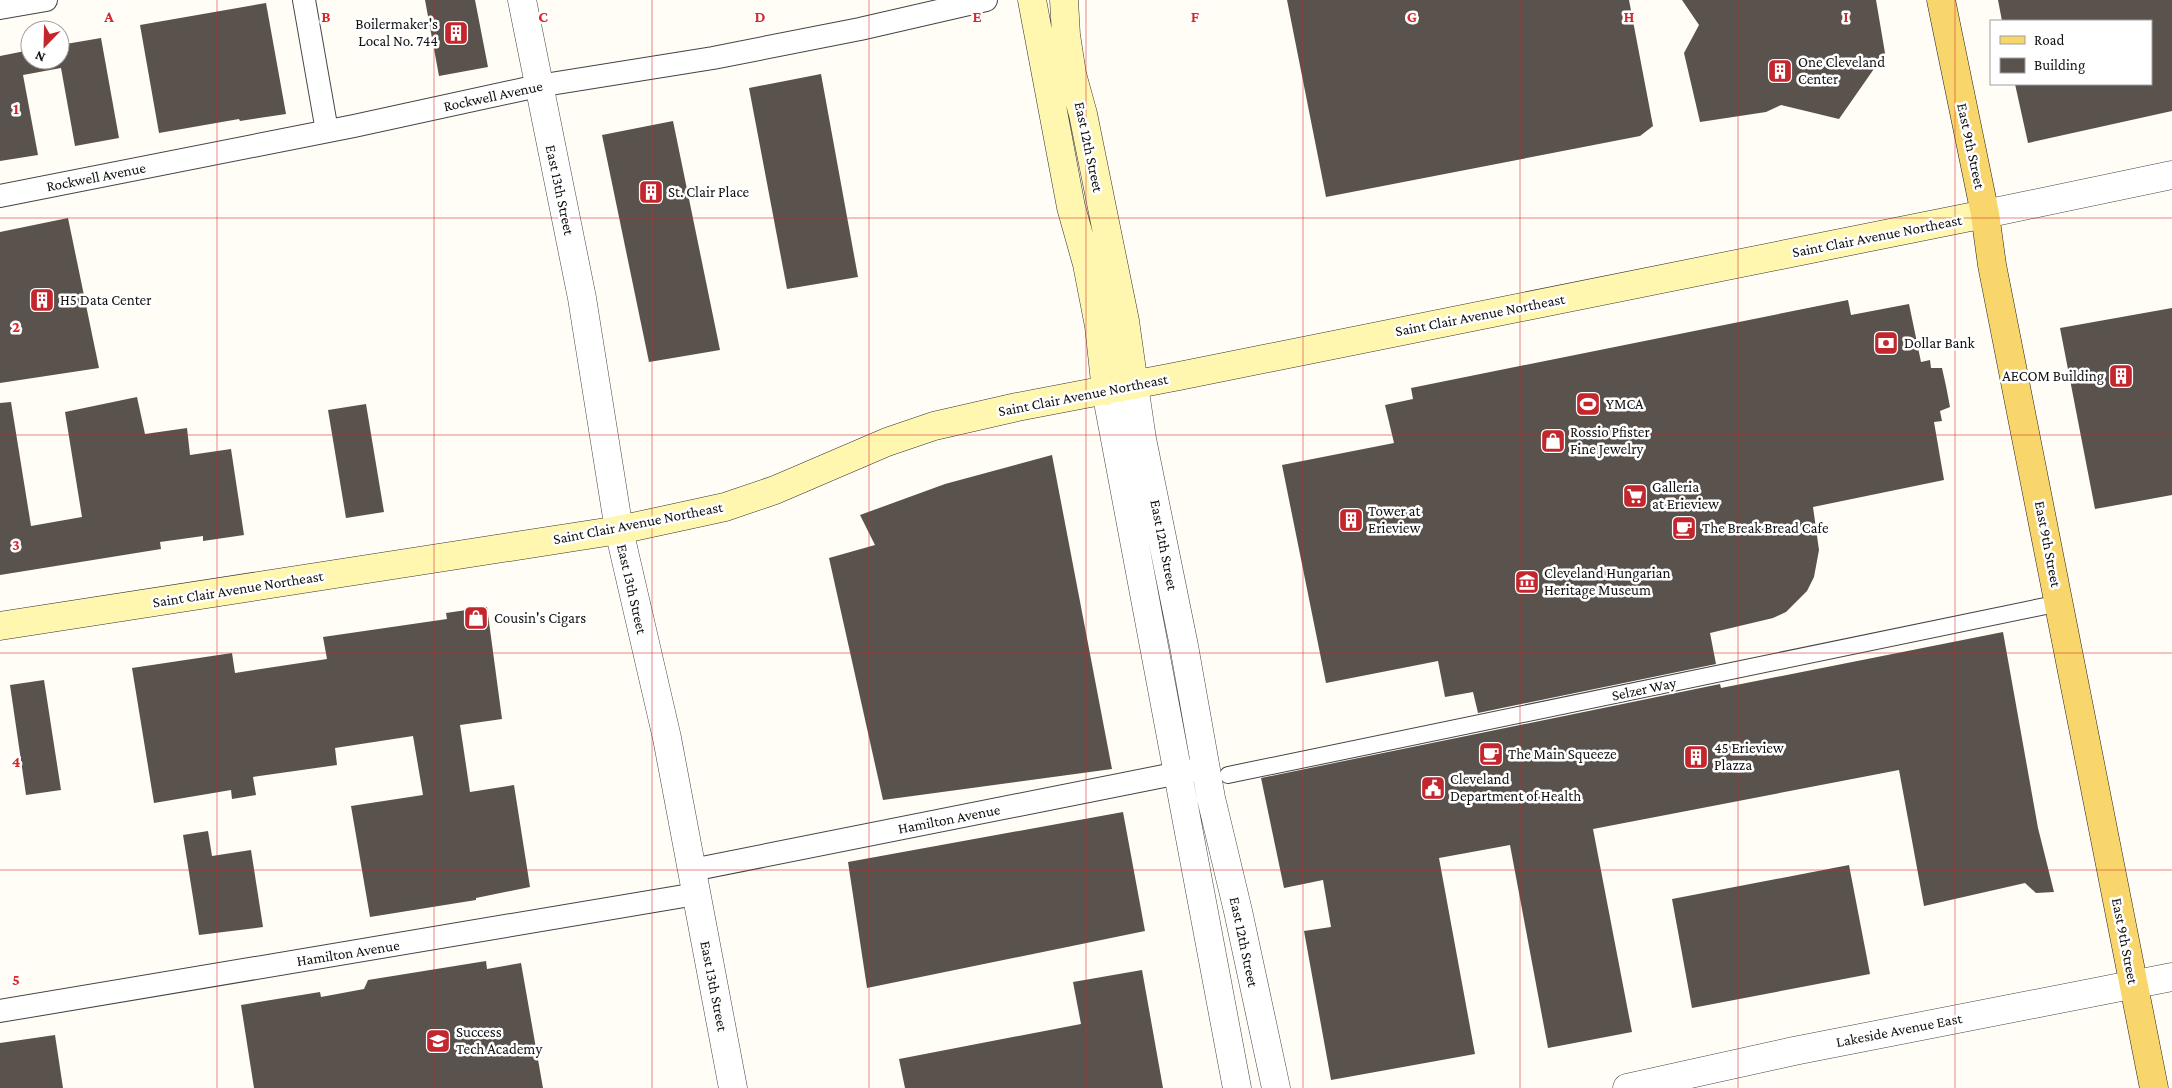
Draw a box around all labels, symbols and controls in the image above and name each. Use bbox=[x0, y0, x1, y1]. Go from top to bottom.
text: A bbox=[103, 8, 114, 25]
text: B bbox=[321, 8, 331, 25]
text: C bbox=[538, 8, 548, 25]
text: D bbox=[754, 8, 766, 25]
text: E bbox=[972, 8, 982, 25]
text: F bbox=[1191, 8, 1200, 25]
text: G bbox=[1407, 8, 1417, 25]
text: H bbox=[1624, 8, 1635, 25]
text: I bbox=[1843, 8, 1849, 25]
place label: Boilermaker's Local No. 744 bbox=[355, 16, 438, 49]
north arrow bbox=[20, 20, 70, 70]
building icon: Boilermaker's Local No. 744 bbox=[443, 20, 469, 46]
legend bbox=[1990, 20, 2152, 85]
text: Road bbox=[2034, 32, 2065, 48]
text: N bbox=[32, 48, 47, 66]
place label: One Cleveland Center bbox=[1798, 54, 1885, 87]
text: Building bbox=[2034, 57, 2085, 74]
building icon: One Cleveland Center bbox=[1767, 58, 1793, 84]
street label: Rockwell Avenue bbox=[442, 78, 544, 114]
text: 1 bbox=[13, 100, 19, 117]
street label: East 12th Street bbox=[1072, 100, 1107, 195]
street label: East 9th Street bbox=[1954, 102, 1988, 191]
street label: East 13th Street bbox=[543, 143, 578, 238]
street label: Rockwell Avenue bbox=[45, 159, 148, 194]
building icon: St. Clair Place bbox=[638, 179, 664, 205]
place label: St. Clair Place bbox=[668, 184, 750, 200]
street label: Saint Clair Avenue Northeast bbox=[1791, 211, 1964, 260]
building icon: H5 Data Center bbox=[29, 287, 55, 313]
street label: Saint Clair Avenue Northeast bbox=[1394, 290, 1567, 339]
place label: H5 Data Center bbox=[60, 292, 152, 308]
text: 2 bbox=[12, 318, 20, 335]
bank icon: Dollar Bank bbox=[1873, 330, 1899, 356]
place label: Dollar Bank bbox=[1904, 335, 1976, 351]
building icon: AECOM Building bbox=[2108, 363, 2134, 389]
place label: AECOM Building bbox=[2002, 368, 2104, 385]
street label: Saint Clair Avenue Northeast bbox=[997, 370, 1170, 419]
sports icon: YMCA bbox=[1575, 391, 1601, 417]
place label: YMCA bbox=[1606, 396, 1644, 412]
place label: Rossio Pfister Fine Jewelry bbox=[1570, 424, 1650, 458]
shop icon: Rossio Pfister Fine Jewelry bbox=[1540, 428, 1566, 454]
place label: Galleria at Erieview bbox=[1652, 479, 1720, 512]
supermarket icon: Galleria at Erieview bbox=[1622, 483, 1648, 509]
street label: Saint Clair Avenue Northeast bbox=[552, 498, 725, 547]
street label: East 12th Street bbox=[1147, 498, 1181, 593]
street label: East 9th Street bbox=[2032, 500, 2064, 589]
place label: Tower at Erieview bbox=[1368, 503, 1422, 536]
building icon: Tower at Erieview bbox=[1338, 507, 1364, 533]
cafe icon: The Break Bread Cafe bbox=[1671, 515, 1697, 541]
place label: The Break Bread Cafe bbox=[1702, 520, 1829, 536]
text: 3 bbox=[12, 536, 20, 553]
street label: East 13th Street bbox=[614, 542, 650, 637]
place label: Cleveland Hungarian Heritage Museum bbox=[1544, 565, 1671, 599]
street label: Saint Clair Avenue Northeast bbox=[152, 567, 325, 610]
museum icon: Cleveland Hungarian Heritage Museum bbox=[1514, 569, 1540, 595]
shop icon: Cousin's Cigars bbox=[463, 605, 489, 631]
place label: Cousin's Cigars bbox=[494, 610, 586, 627]
street label: Selzer Way bbox=[1610, 674, 1678, 705]
place label: 45 Erieview Plazza bbox=[1714, 740, 1785, 773]
cafe icon: The Main Squeeze bbox=[1478, 741, 1504, 767]
building icon: 45 Erieview Plazza bbox=[1683, 744, 1709, 770]
place label: The Main Squeeze bbox=[1508, 746, 1617, 763]
text: 4 bbox=[12, 753, 21, 770]
place label: Cleveland Department of Health bbox=[1450, 771, 1581, 805]
public building icon: Cleveland Department of Health bbox=[1420, 775, 1446, 801]
street label: Hamilton Avenue bbox=[896, 801, 1002, 837]
street label: East 12th Street bbox=[1227, 895, 1262, 990]
street label: East 9th Street bbox=[2109, 897, 2141, 986]
street label: Hamilton Avenue bbox=[295, 937, 401, 969]
street label: East 13th Street bbox=[697, 939, 731, 1034]
text: 5 bbox=[12, 971, 20, 988]
street label: Lakeside Avenue East bbox=[1835, 1010, 1964, 1050]
place label: Success Tech Academy bbox=[456, 1024, 542, 1058]
school or university icon: Success Tech Academy bbox=[425, 1028, 451, 1054]

